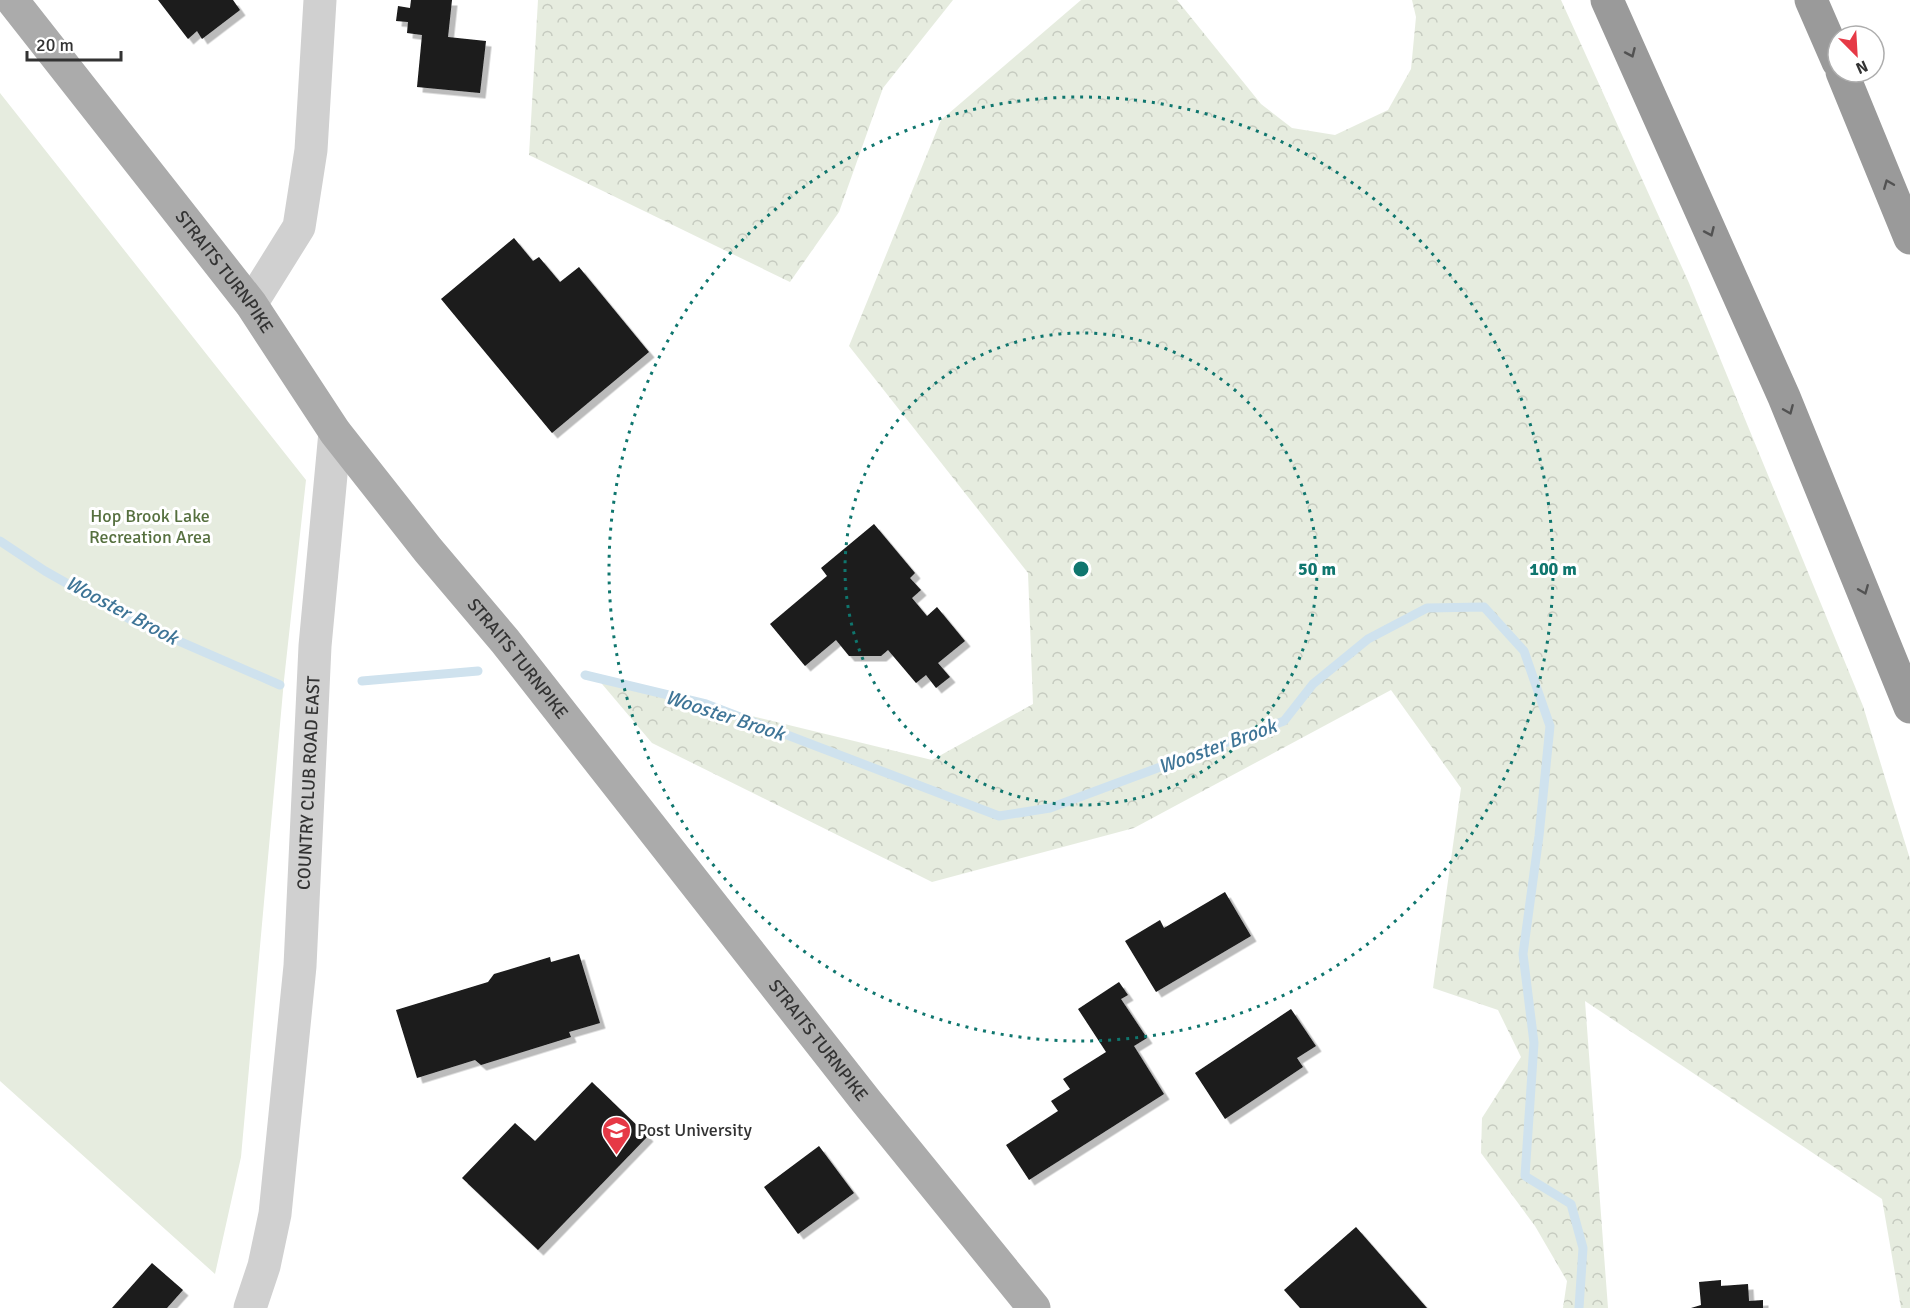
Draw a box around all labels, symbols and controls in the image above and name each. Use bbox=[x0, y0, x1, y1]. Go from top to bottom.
scale bar bbox=[27, 24, 122, 62]
north arrow bbox=[1826, 24, 1886, 84]
text: 20 m bbox=[36, 34, 74, 56]
one-way arrow bbox=[1624, 47, 1636, 58]
text: N bbox=[1853, 55, 1871, 78]
one-way arrow bbox=[1883, 179, 1895, 190]
street label: STRAITS TURNPIKE bbox=[171, 206, 278, 337]
one-way arrow bbox=[1703, 225, 1715, 236]
one-way arrow bbox=[1782, 404, 1794, 415]
park label: Hop Brook Lake Recreation Area bbox=[89, 505, 211, 548]
text: 50 m bbox=[1298, 558, 1336, 580]
text: 100 m bbox=[1529, 558, 1577, 580]
centre of rings bbox=[1071, 559, 1091, 579]
water label: Wooster Brook bbox=[61, 570, 184, 652]
one-way arrow bbox=[1857, 584, 1869, 595]
street label: STRAITS TURNPIKE bbox=[463, 594, 573, 723]
street label: COUNTRY CLUB ROAD EAST bbox=[293, 675, 325, 890]
water label: Wooster Brook bbox=[662, 684, 790, 747]
water label: Wooster Brook bbox=[1155, 713, 1282, 779]
street label: STRAITS TURNPIKE bbox=[764, 975, 873, 1106]
school or university icon: Post University bbox=[600, 1114, 632, 1156]
place label: Post University bbox=[637, 1119, 752, 1141]

